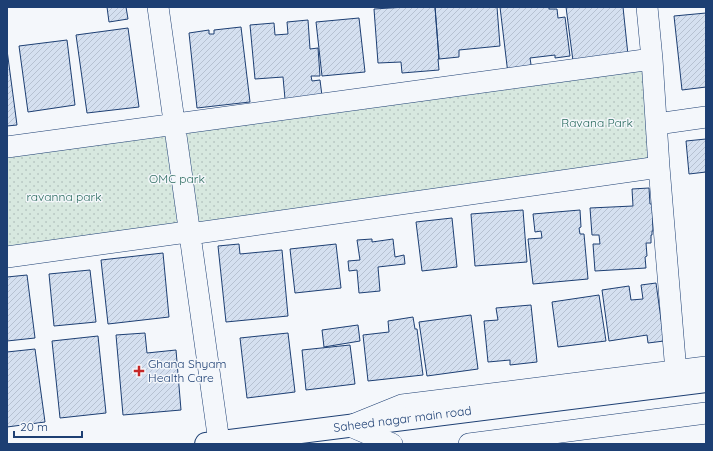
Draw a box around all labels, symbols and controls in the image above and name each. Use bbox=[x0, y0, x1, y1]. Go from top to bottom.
park label: Ravana Park bbox=[561, 115, 633, 130]
park label: OMC park bbox=[149, 171, 205, 186]
park label: ravanna park bbox=[26, 189, 102, 204]
place label: Ghana Shyam Health Care bbox=[148, 356, 227, 385]
marker: Ghana Shyam Health Care bbox=[133, 365, 145, 377]
street label: Saheed nagar main road bbox=[332, 403, 472, 435]
scale bar bbox=[14, 413, 82, 439]
text: 20 m bbox=[20, 419, 48, 434]

